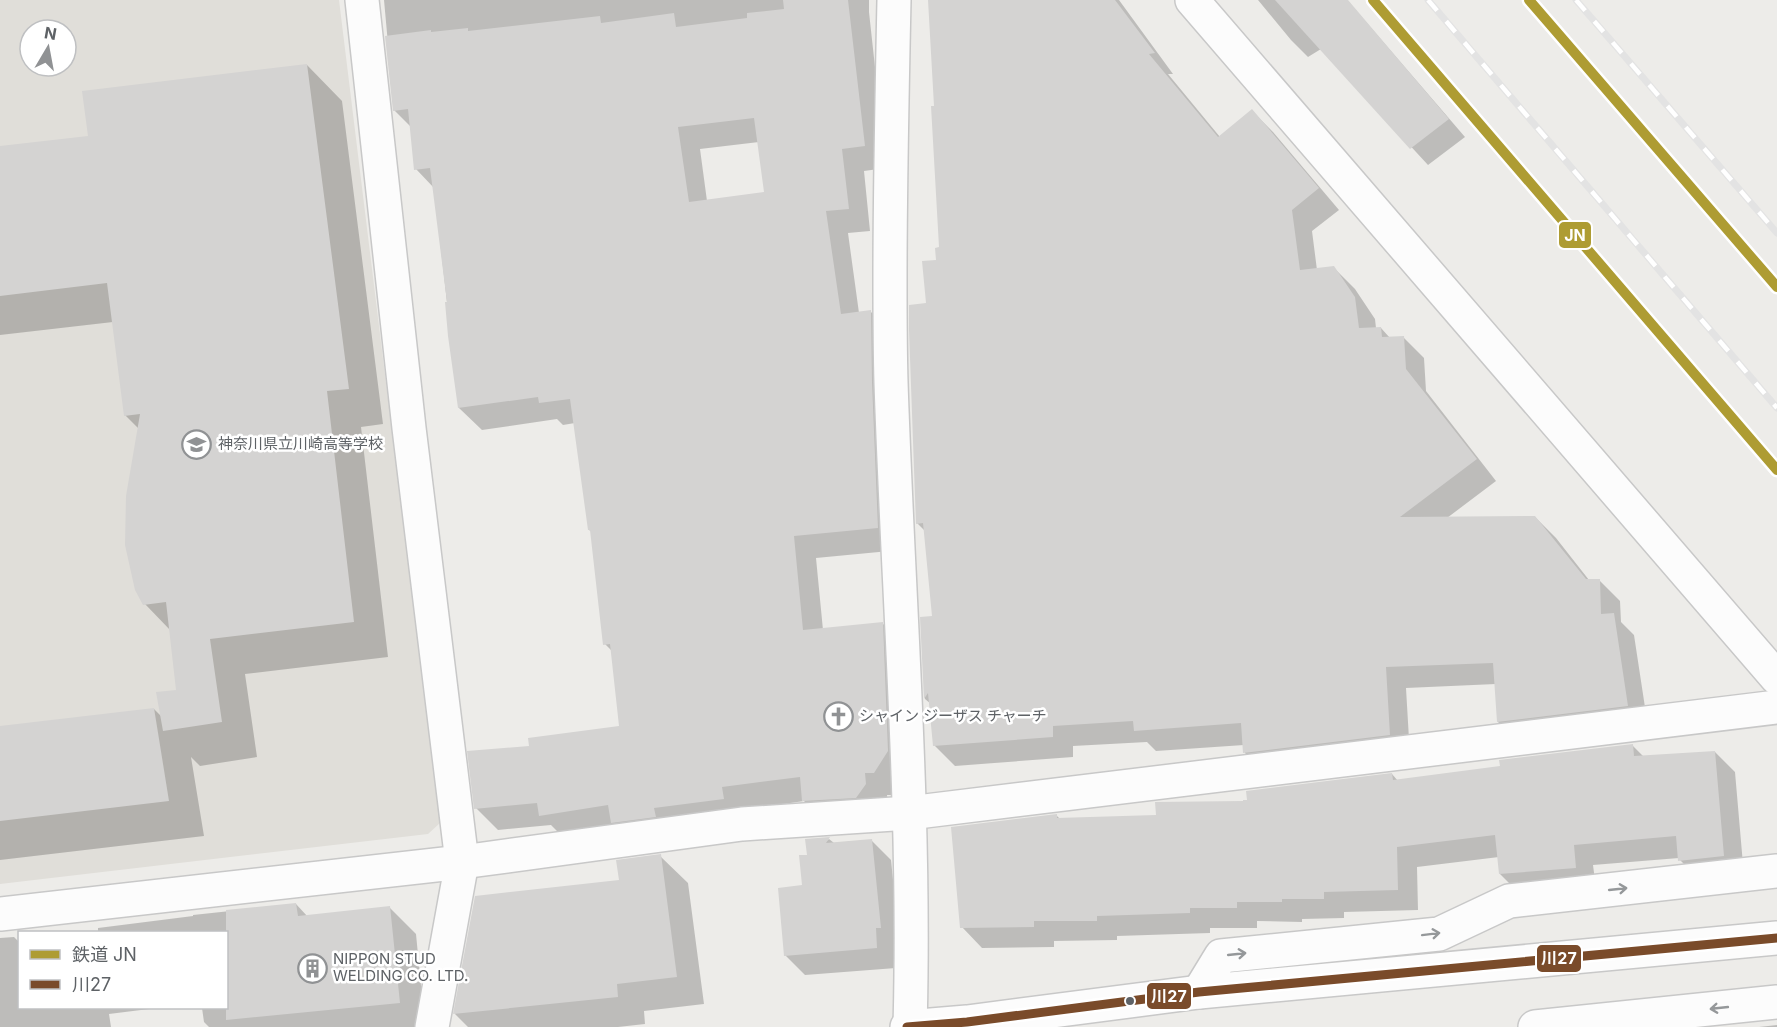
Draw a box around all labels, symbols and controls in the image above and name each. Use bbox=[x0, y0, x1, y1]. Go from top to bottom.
north arrow bbox=[18, 18, 78, 78]
text: N bbox=[43, 22, 58, 44]
line badge: JN bbox=[1558, 221, 1592, 249]
text: JN bbox=[1564, 225, 1586, 245]
school or university icon: 神奈川県立川崎高等学校 bbox=[181, 428, 213, 460]
place label: 神奈川県立川崎高等学校 bbox=[218, 434, 383, 453]
church icon: シャイン ジーザス チャーチ bbox=[822, 700, 854, 732]
place label: シャイン ジーザス チャーチ bbox=[859, 706, 1047, 725]
one-way arrow bbox=[1607, 883, 1627, 894]
one-way arrow bbox=[1420, 929, 1440, 940]
legend bbox=[18, 931, 228, 1009]
text: 鉄道 JN bbox=[72, 944, 137, 965]
line badge: 川27 bbox=[1536, 944, 1582, 973]
one-way arrow bbox=[1226, 948, 1246, 959]
text: 川27 bbox=[1541, 948, 1577, 968]
place label: NIPPON STUD WELDING CO. LTD. bbox=[333, 949, 468, 985]
building icon: NIPPON STUD WELDING CO. LTD. bbox=[296, 952, 328, 984]
text: 川27 bbox=[72, 974, 111, 995]
line badge: 川27 bbox=[1146, 982, 1192, 1010]
text: 川27 bbox=[1151, 986, 1187, 1006]
unlabelled marker bbox=[1124, 995, 1136, 1007]
one-way arrow bbox=[1709, 1003, 1729, 1014]

